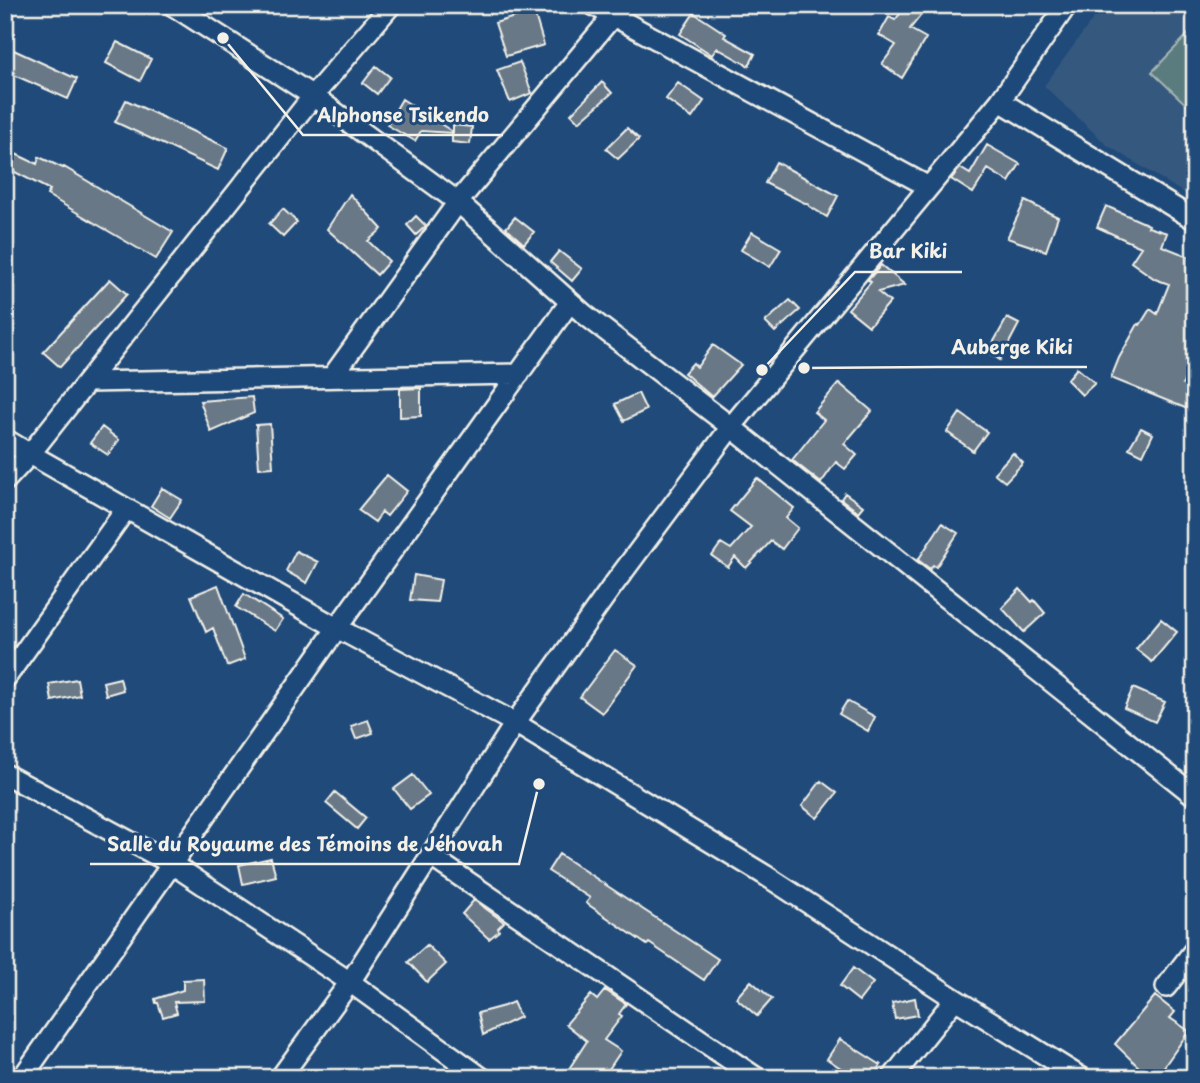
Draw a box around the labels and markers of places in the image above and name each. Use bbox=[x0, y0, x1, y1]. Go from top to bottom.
callout: Alphonse Tsikendo bbox=[303, 95, 503, 135]
callout: Bar Kiki bbox=[855, 232, 962, 272]
callout: Auberge Kiki bbox=[937, 327, 1087, 367]
callout: Salle du Royaume des Témoins de Jéhovah bbox=[90, 824, 519, 864]

